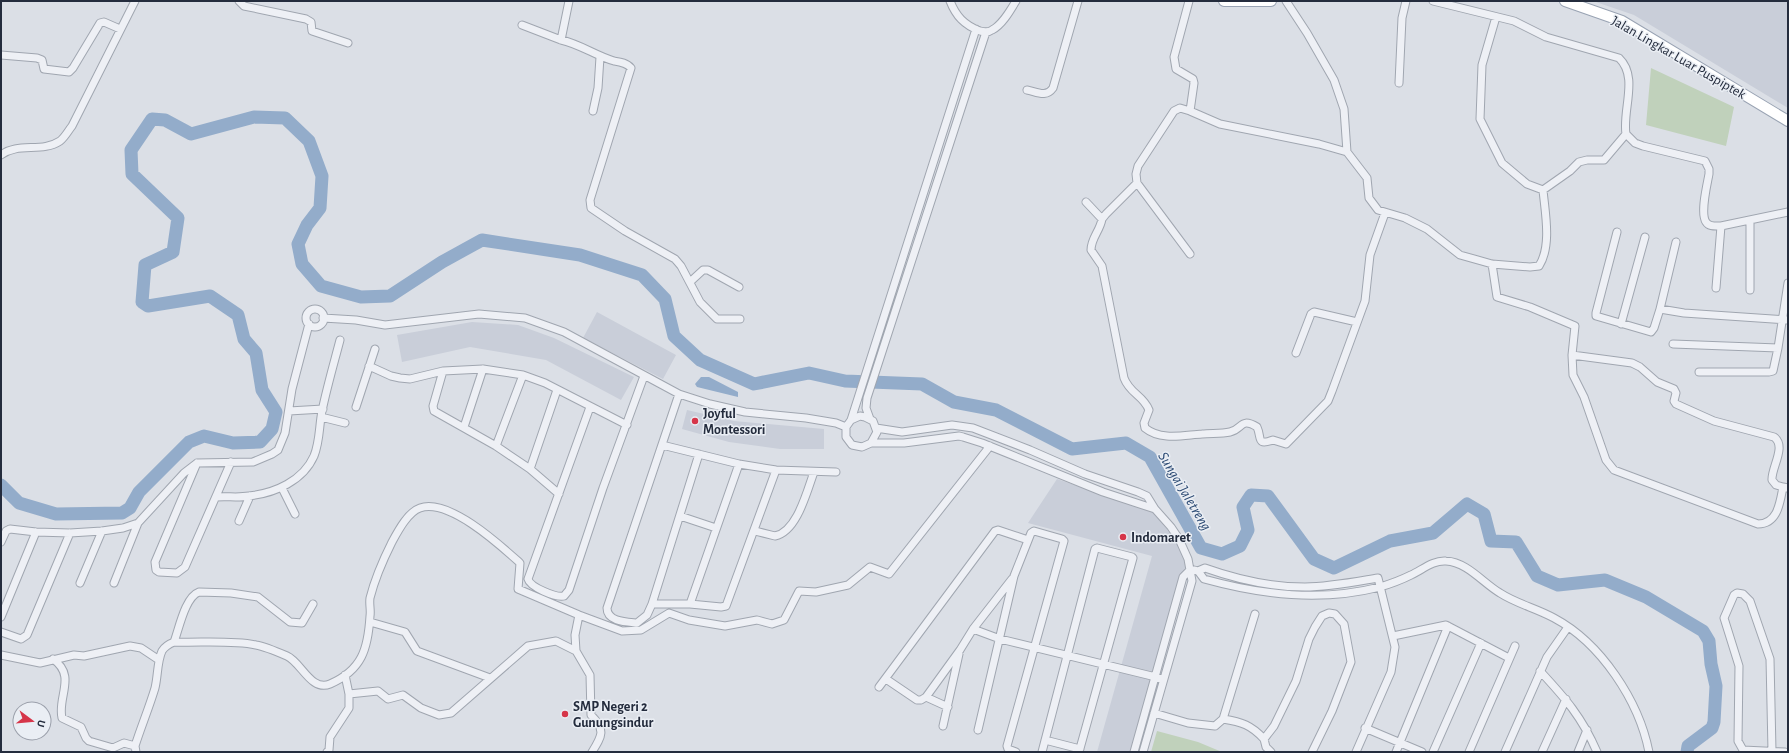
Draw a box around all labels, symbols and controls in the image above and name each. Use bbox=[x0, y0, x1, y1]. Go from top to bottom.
street label: Jalan Lingkar Luar Puspiptek bbox=[1609, 14, 1749, 102]
place label: Joyful Montessori bbox=[703, 407, 766, 437]
marker: Joyful Montessori bbox=[690, 416, 700, 426]
water label: Sungai Jaletreng bbox=[1155, 449, 1214, 533]
place label: Indomaret bbox=[1131, 531, 1191, 545]
marker: Indomaret bbox=[1118, 532, 1128, 542]
place label: SMP Negeri 2 Gunungsindur bbox=[573, 700, 653, 730]
north arrow bbox=[12, 701, 52, 741]
marker: SMP Negeri 2 Gunungsindur bbox=[560, 709, 570, 719]
text: U bbox=[35, 719, 47, 729]

